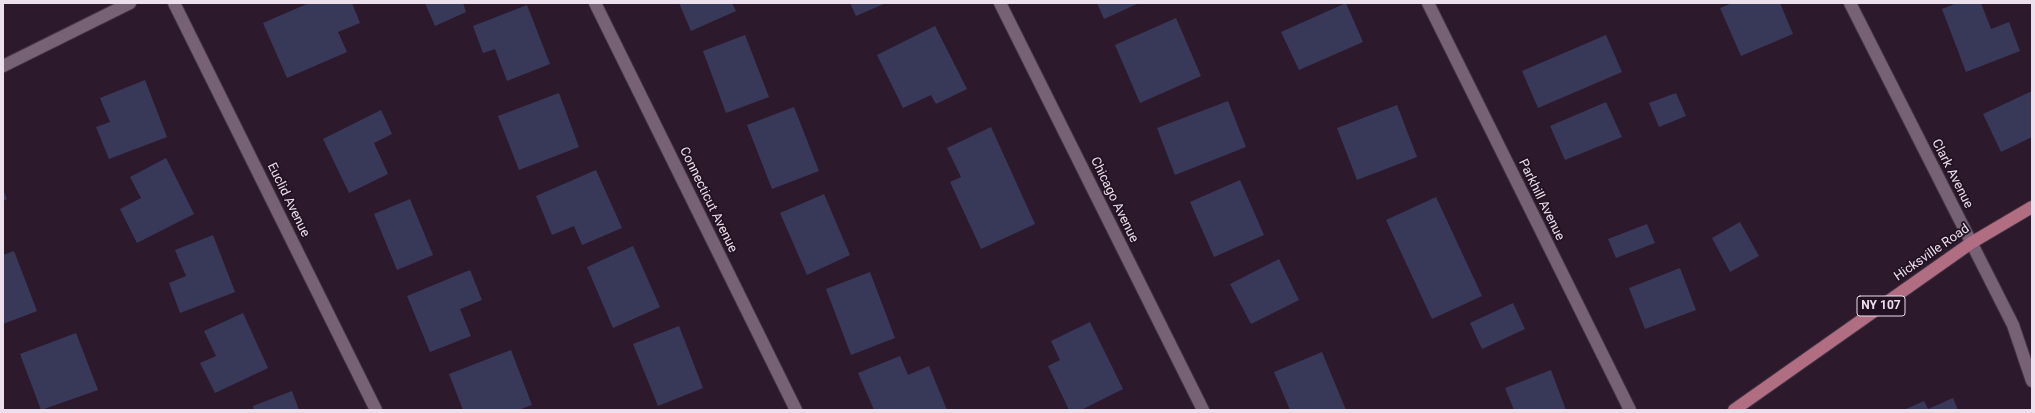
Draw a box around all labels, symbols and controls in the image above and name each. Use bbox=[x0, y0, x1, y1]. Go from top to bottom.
street label: Clark Avenue bbox=[1928, 137, 1976, 211]
street label: Connecticut Avenue bbox=[676, 145, 740, 255]
street label: Chicago Avenue bbox=[1087, 155, 1141, 245]
street label: Parkhill Avenue bbox=[1515, 157, 1567, 243]
street label: Euclid Avenue bbox=[263, 160, 313, 240]
street label: Hicksville Road bbox=[1891, 221, 1973, 285]
road number: NY 107 bbox=[1857, 296, 1905, 316]

